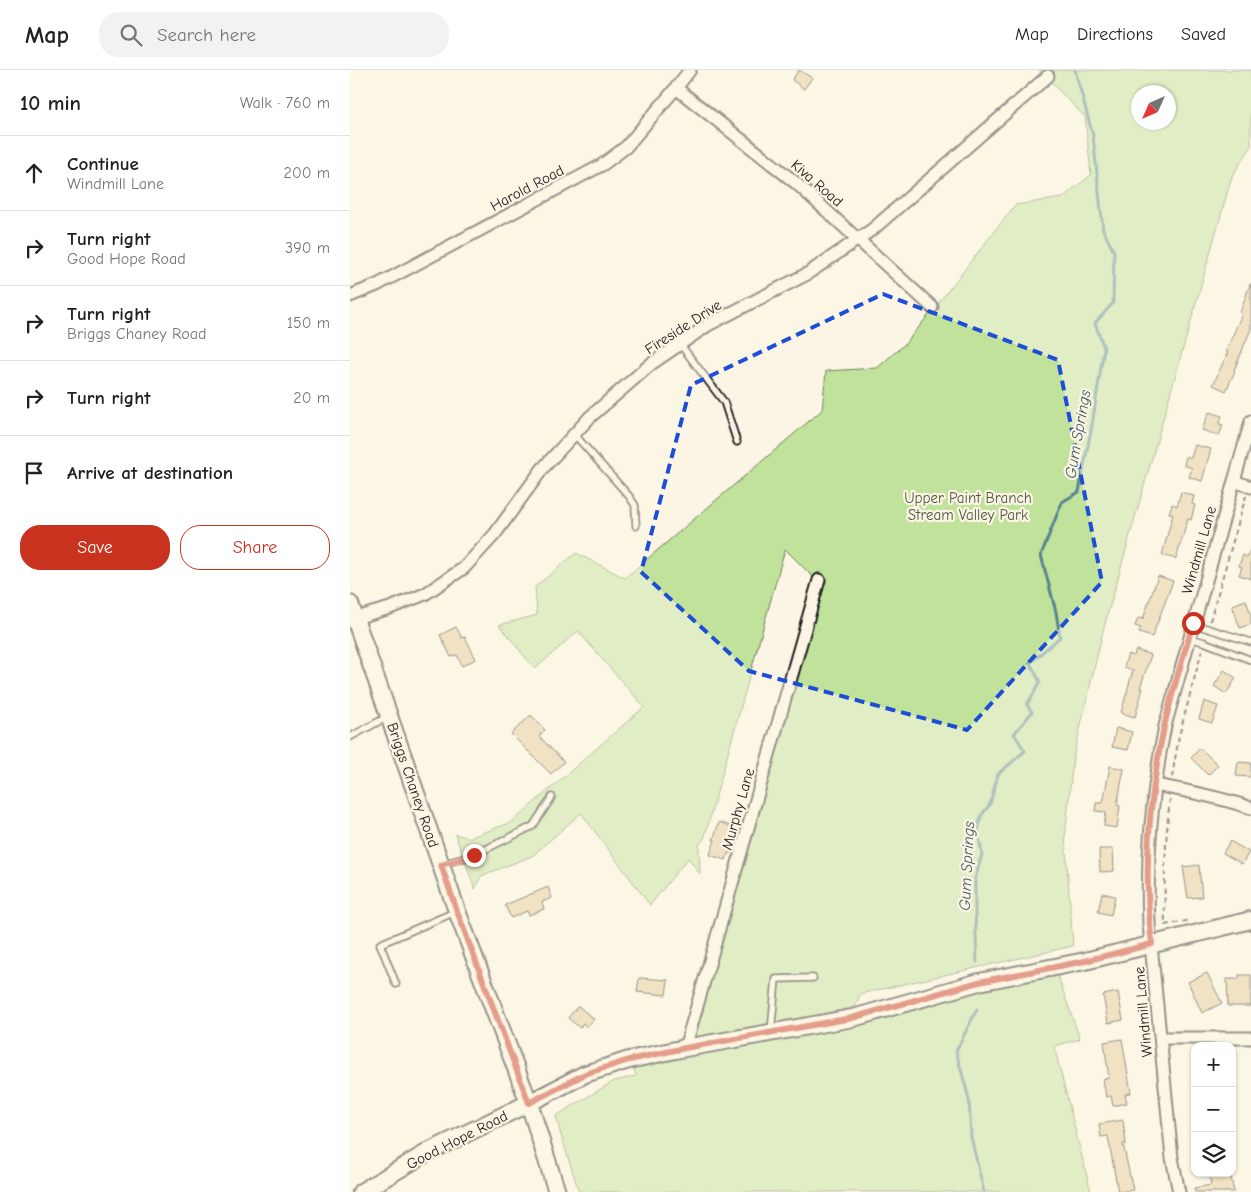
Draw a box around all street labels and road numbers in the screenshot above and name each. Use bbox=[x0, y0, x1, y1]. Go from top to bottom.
street label: Kiva Road bbox=[787, 156, 847, 210]
street label: Harold Road bbox=[487, 161, 567, 215]
street label: Fireside Drive bbox=[641, 295, 725, 358]
street label: Windmill Lane bbox=[1178, 503, 1220, 596]
street label: Briggs Chaney Road bbox=[383, 720, 443, 850]
street label: Murphy Lane bbox=[718, 765, 758, 852]
street label: Windmill Lane bbox=[1130, 965, 1156, 1058]
street label: Good Hope Road bbox=[403, 1107, 511, 1173]

